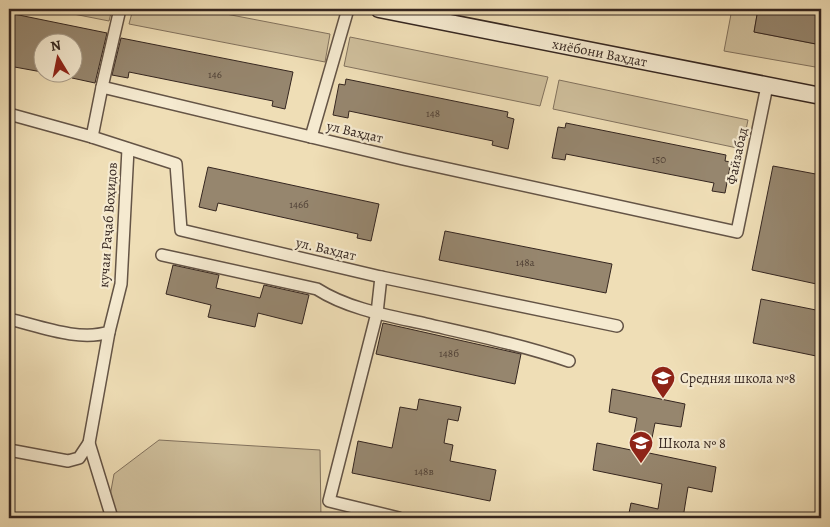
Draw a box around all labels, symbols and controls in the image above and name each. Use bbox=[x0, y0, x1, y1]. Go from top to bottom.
north arrow bbox=[32, 32, 82, 82]
street label: хиёбони Ваҳдат bbox=[551, 34, 649, 71]
text: N bbox=[49, 35, 63, 56]
house number: 146 bbox=[208, 67, 222, 82]
house number: 148 bbox=[426, 106, 440, 121]
street label: ул Ваҳдат bbox=[324, 116, 385, 148]
street label: Файзабад bbox=[722, 126, 752, 186]
house number: 150 bbox=[652, 152, 666, 167]
street label: кучаи Раҷаб Воҳидов bbox=[94, 161, 122, 288]
house number: 146б bbox=[289, 197, 309, 212]
street label: ул. Вахдат bbox=[293, 233, 358, 265]
house number: 148а bbox=[515, 255, 536, 270]
house number: 148б bbox=[439, 346, 459, 361]
school or university icon: Средняя школа №8 bbox=[650, 365, 676, 399]
place label: Средняя школа №8 bbox=[680, 369, 796, 388]
school or university icon: Школа № 8 bbox=[628, 430, 654, 464]
place label: Школа № 8 bbox=[658, 434, 726, 453]
house number: 148в bbox=[414, 464, 434, 479]

